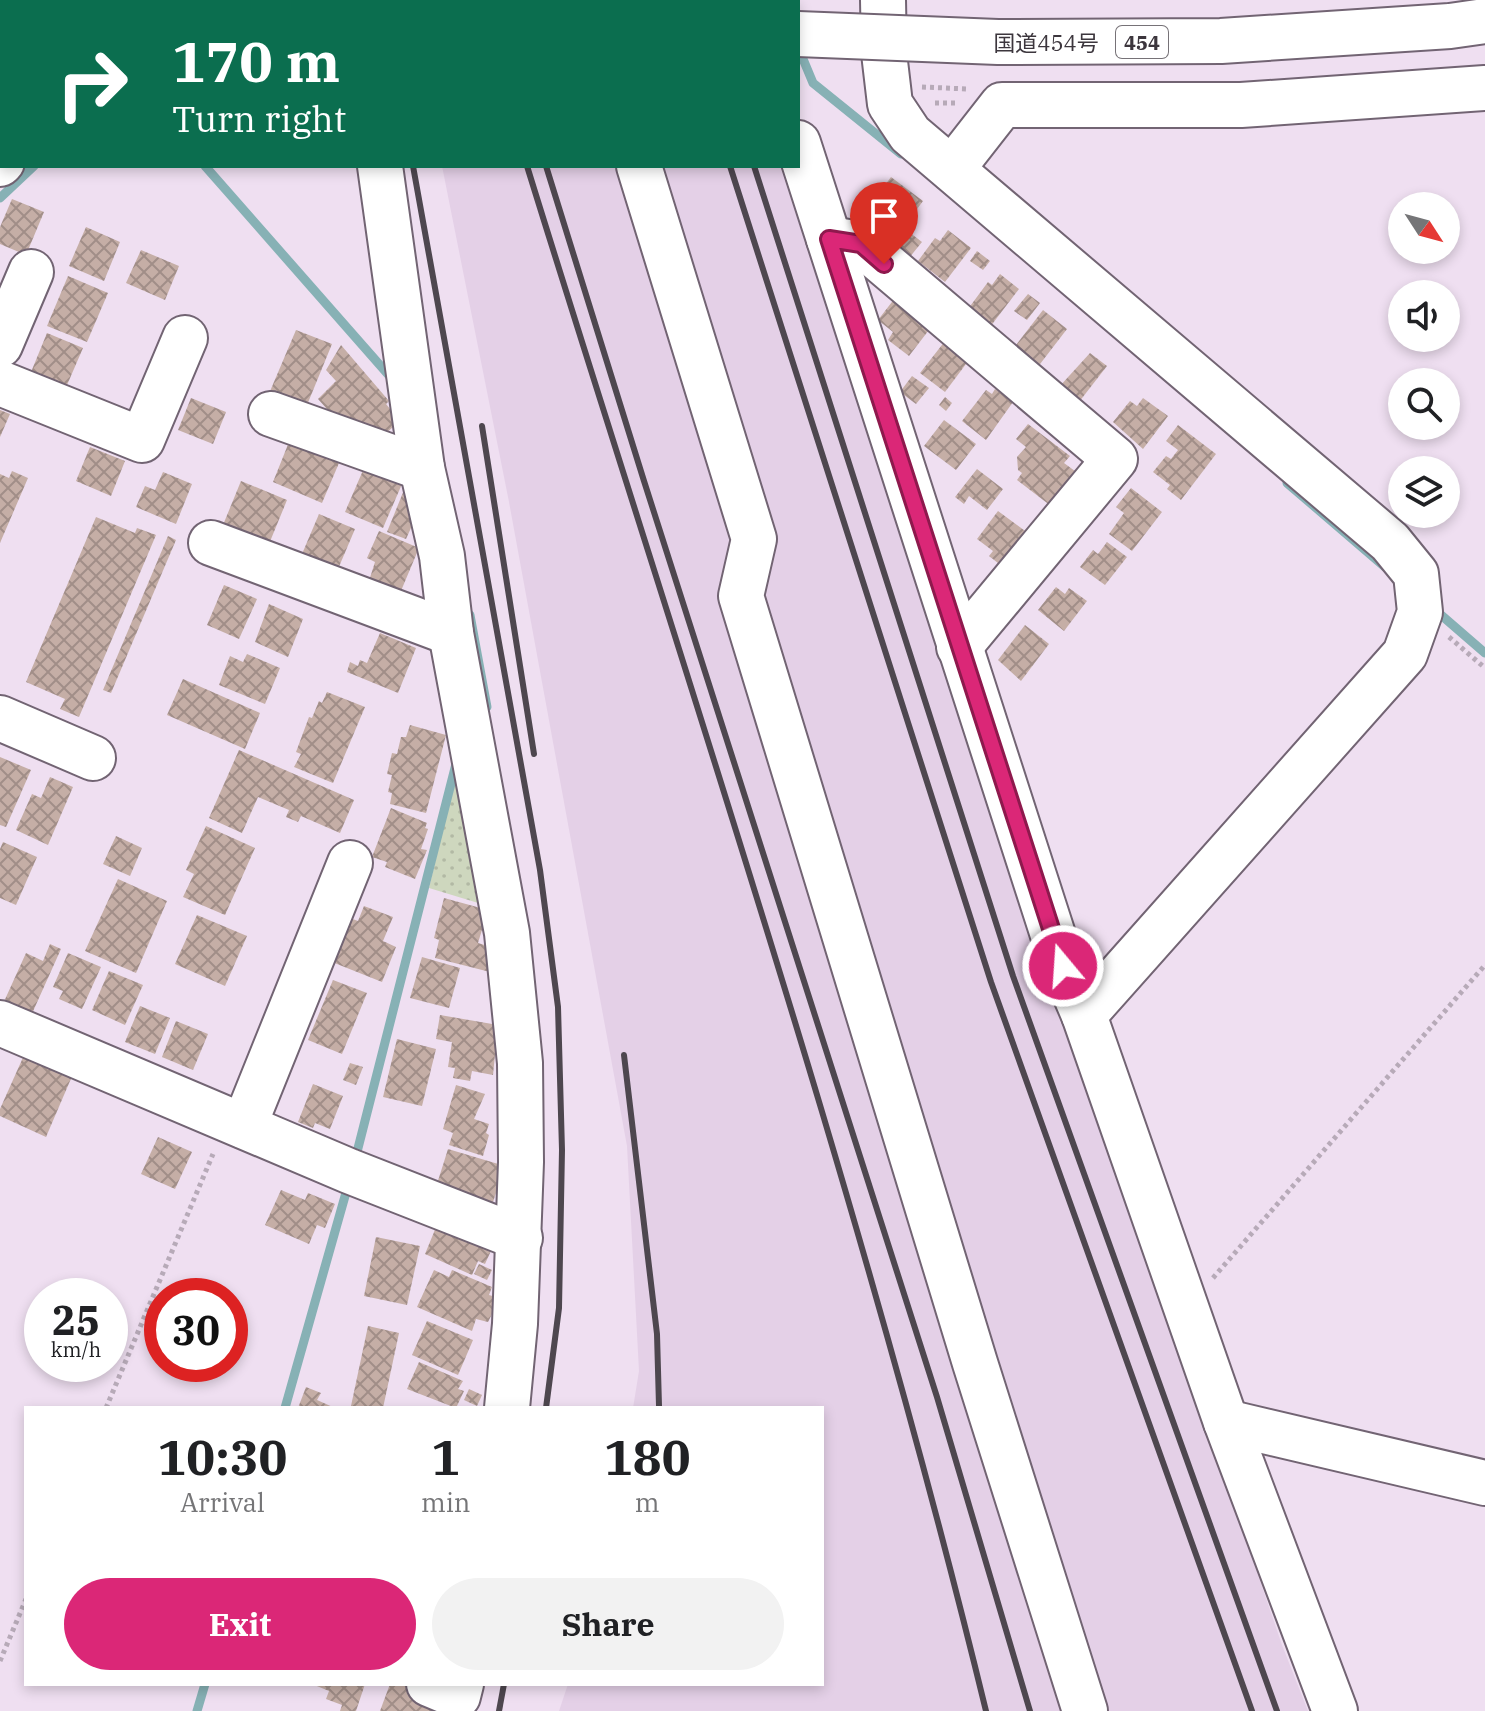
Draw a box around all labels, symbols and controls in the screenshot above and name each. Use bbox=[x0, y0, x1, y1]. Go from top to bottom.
text: 170 m bbox=[172, 25, 340, 97]
road number: 454 bbox=[1116, 26, 1168, 58]
street label: 国道454号 bbox=[993, 28, 1099, 57]
icon: right bbox=[40, 32, 144, 136]
text: Turn right bbox=[172, 95, 346, 142]
pin bbox=[850, 182, 918, 264]
north arrow bbox=[1388, 192, 1460, 264]
map controls bbox=[1388, 192, 1460, 528]
icon: arrive bbox=[862, 194, 906, 238]
button: sound bbox=[1388, 280, 1460, 352]
button: search bbox=[1388, 368, 1460, 440]
button: layers bbox=[1388, 456, 1460, 528]
position arrow bbox=[1021, 924, 1105, 1008]
speed limit sign: 30 bbox=[144, 1278, 248, 1382]
text: 25 bbox=[52, 1294, 100, 1346]
text: km/h bbox=[51, 1336, 101, 1363]
text: 10:30 bbox=[158, 1426, 287, 1488]
text: 1 bbox=[431, 1426, 460, 1488]
text: 180 bbox=[604, 1426, 690, 1488]
text: Arrival bbox=[180, 1485, 265, 1519]
text: min bbox=[421, 1485, 470, 1519]
text: m bbox=[635, 1485, 660, 1519]
button: Exit bbox=[64, 1578, 416, 1670]
button: Share bbox=[432, 1578, 784, 1670]

